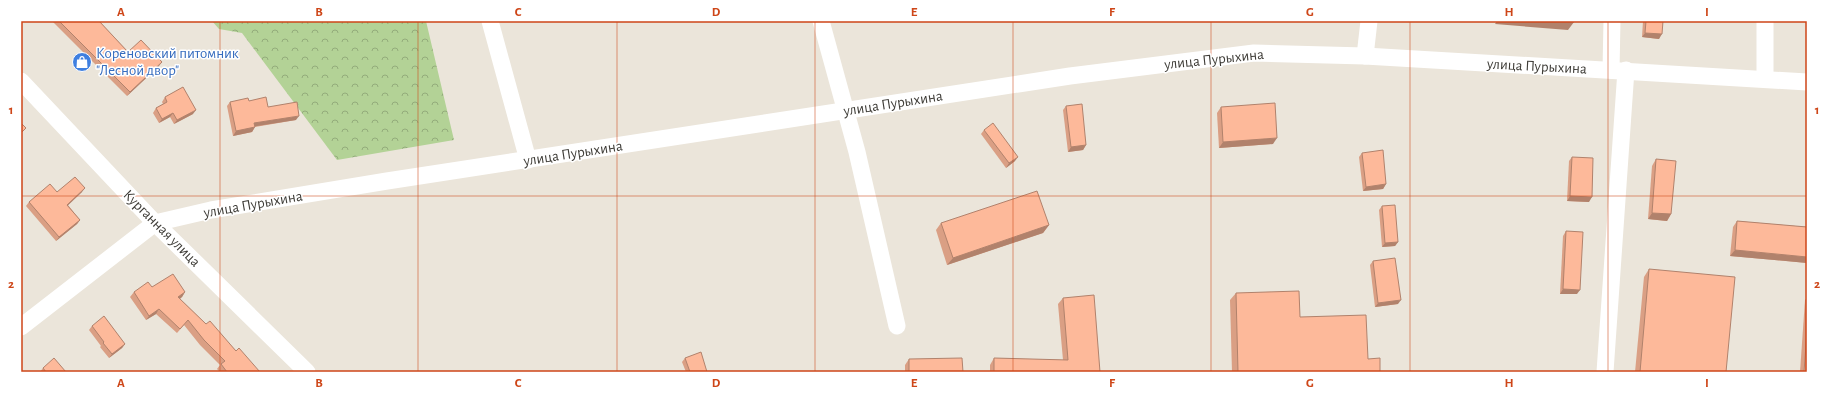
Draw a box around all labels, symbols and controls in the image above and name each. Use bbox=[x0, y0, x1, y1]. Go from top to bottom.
text: A bbox=[117, 6, 125, 19]
text: B bbox=[315, 6, 323, 19]
text: C bbox=[515, 6, 522, 19]
text: D bbox=[712, 6, 721, 19]
text: E bbox=[911, 6, 918, 19]
text: F bbox=[1109, 6, 1116, 19]
text: G bbox=[1306, 6, 1314, 19]
text: H bbox=[1504, 6, 1514, 19]
text: I bbox=[1705, 6, 1709, 19]
place label: Кореновский питомник "Лесной двор" bbox=[96, 46, 239, 78]
street label: улица Пурыхина bbox=[1162, 47, 1265, 72]
shop icon: Кореновский питомник "Лесной двор" bbox=[71, 51, 93, 73]
street label: улица Пурыхина bbox=[1486, 56, 1587, 77]
street label: улица Пурыхина bbox=[841, 88, 944, 119]
text: 1 bbox=[9, 104, 13, 117]
text: 1 bbox=[1815, 104, 1819, 117]
street label: улица Пурыхина bbox=[521, 138, 624, 169]
street label: Курганная улица bbox=[120, 187, 203, 270]
street label: улица Пурыхина bbox=[201, 188, 304, 221]
text: 2 bbox=[8, 278, 14, 291]
text: 2 bbox=[1814, 278, 1820, 291]
text: A bbox=[117, 377, 125, 390]
text: B bbox=[315, 377, 323, 390]
text: C bbox=[515, 377, 522, 390]
text: D bbox=[712, 377, 721, 390]
text: E bbox=[911, 377, 918, 390]
text: F bbox=[1109, 377, 1116, 390]
text: G bbox=[1306, 377, 1314, 390]
text: H bbox=[1504, 377, 1514, 390]
text: I bbox=[1705, 377, 1709, 390]

